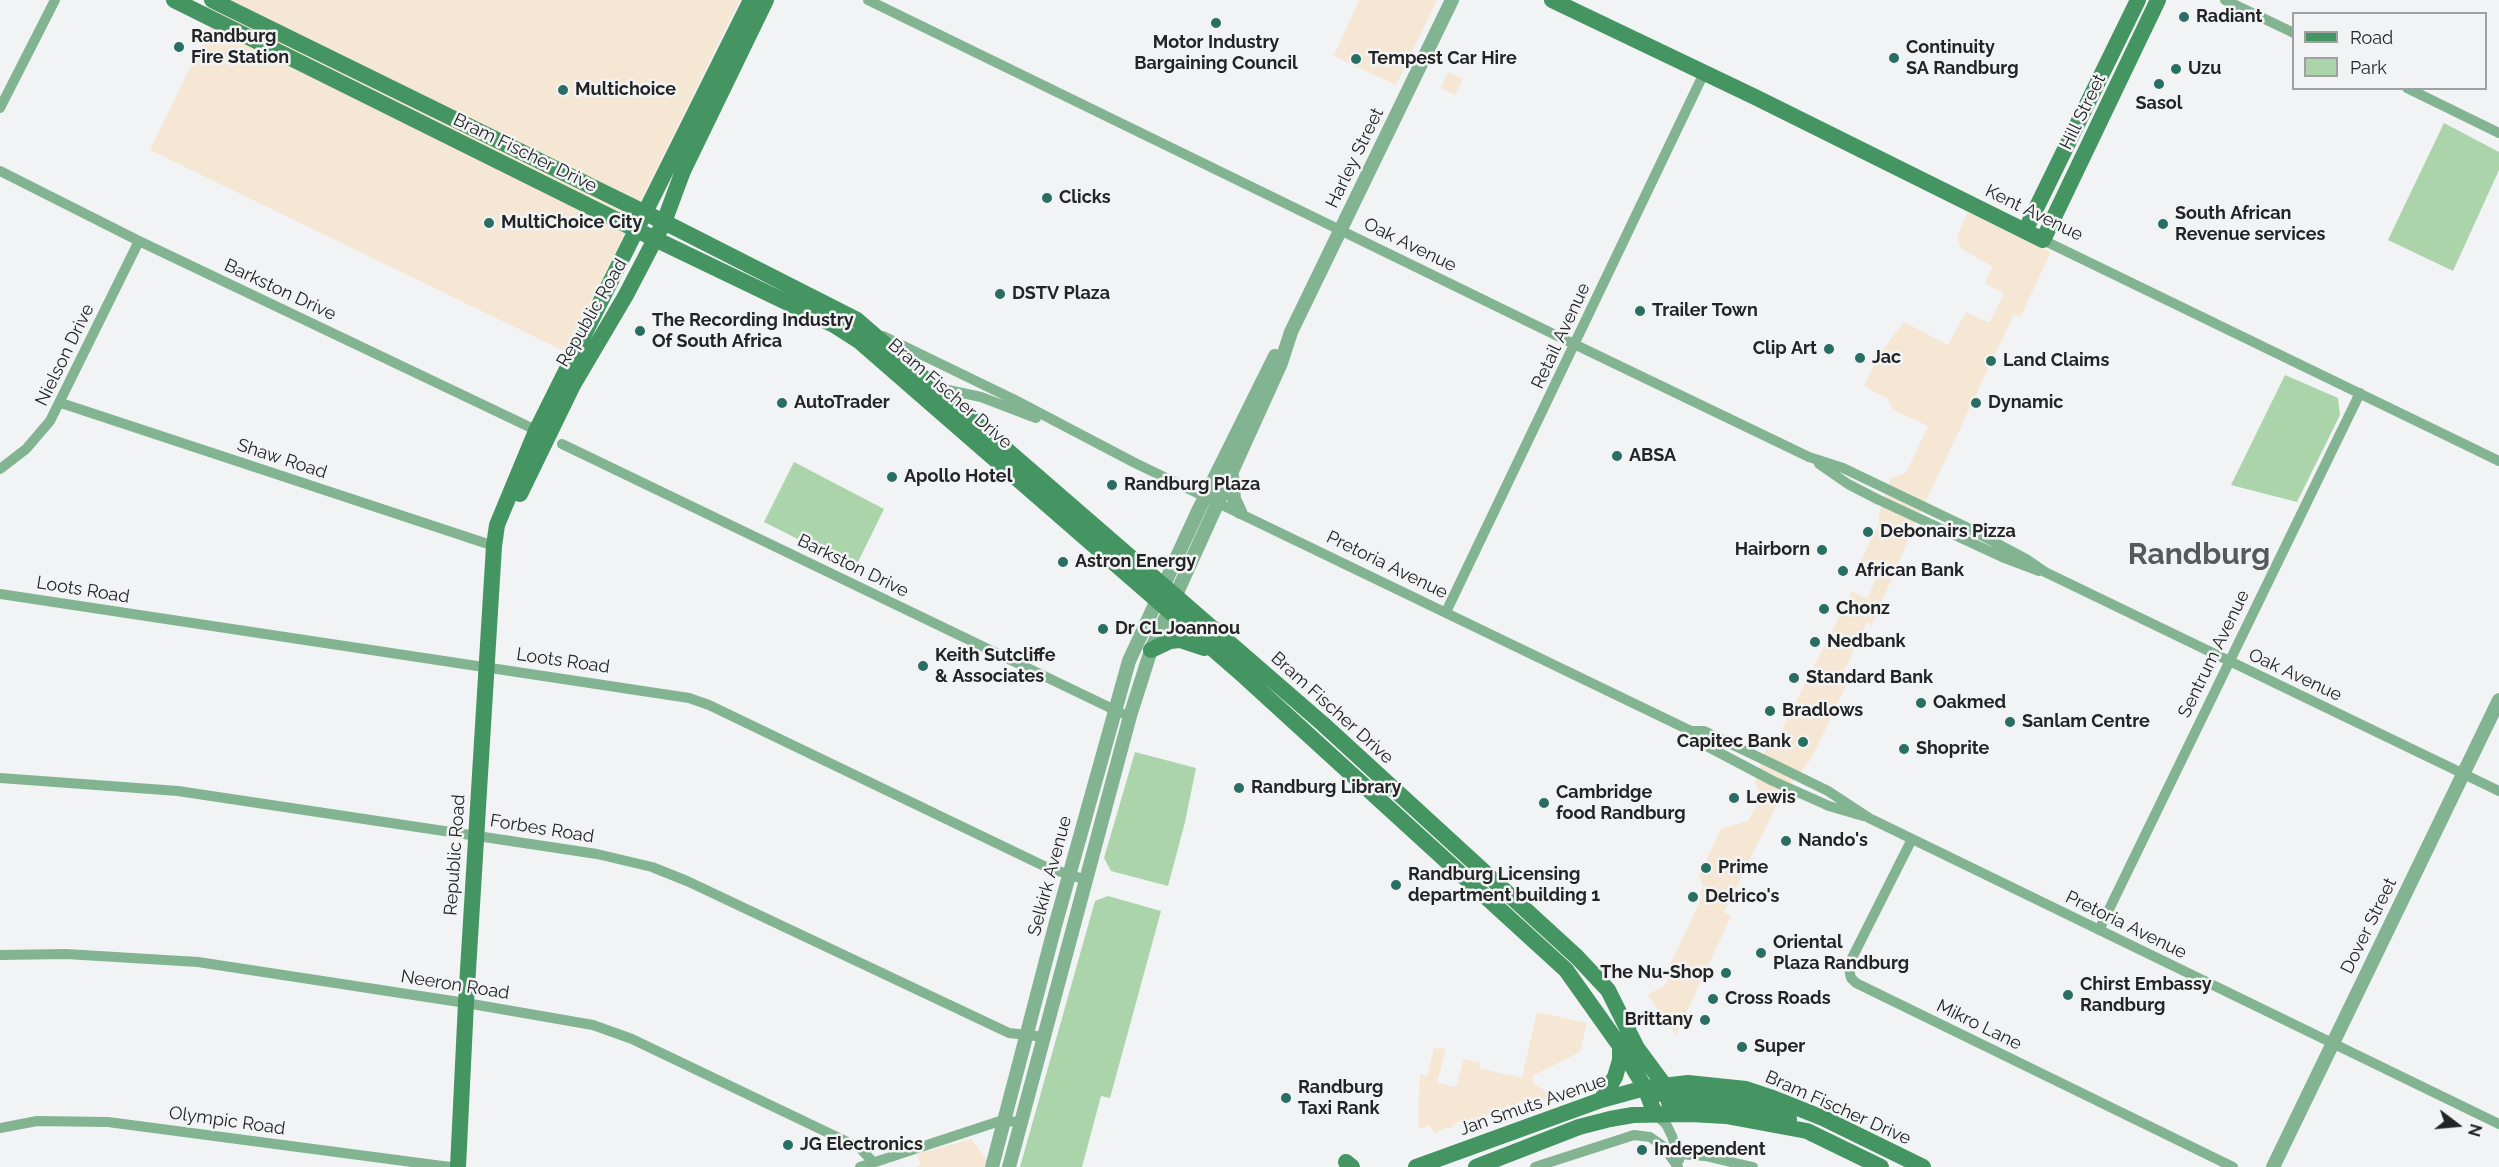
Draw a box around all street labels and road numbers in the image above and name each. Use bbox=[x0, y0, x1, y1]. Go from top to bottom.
street label: Hill Street bbox=[2055, 71, 2111, 153]
street label: Harley Street bbox=[1321, 104, 1389, 212]
street label: Bram Fischer Drive bbox=[450, 109, 600, 197]
street label: Kent Avenue bbox=[1982, 180, 2086, 246]
street label: Oak Avenue bbox=[1360, 213, 1460, 277]
street label: Barkston Drive bbox=[221, 255, 339, 325]
street label: Republic Road bbox=[552, 255, 632, 371]
street label: Retail Avenue bbox=[1527, 280, 1595, 392]
street label: Nielson Drive bbox=[31, 301, 99, 409]
street label: Bram Fischer Drive bbox=[884, 334, 1016, 454]
street label: Shaw Road bbox=[234, 434, 330, 484]
street label: Pretoria Avenue bbox=[1323, 526, 1451, 604]
street label: Barkston Drive bbox=[794, 530, 912, 602]
street label: Loots Road bbox=[35, 572, 131, 608]
street label: Sentrum Avenue bbox=[2174, 587, 2254, 721]
street label: Loots Road bbox=[515, 644, 611, 678]
street label: Oak Avenue bbox=[2245, 644, 2345, 706]
street label: Bram Fischer Drive bbox=[1266, 647, 1398, 769]
street label: Republic Road bbox=[440, 794, 470, 916]
street label: Forbes Road bbox=[488, 810, 596, 848]
street label: Selkirk Avenue bbox=[1024, 814, 1076, 938]
street label: Dover Street bbox=[2337, 875, 2401, 977]
street label: Pretoria Avenue bbox=[2062, 886, 2190, 964]
street label: Neeron Road bbox=[399, 966, 511, 1004]
street label: Mikro Lane bbox=[1933, 995, 2025, 1055]
street label: Bram Fischer Drive bbox=[1762, 1066, 1914, 1150]
street label: Jan Smuts Avenue bbox=[1457, 1070, 1609, 1140]
street label: Olympic Road bbox=[168, 1102, 286, 1140]

